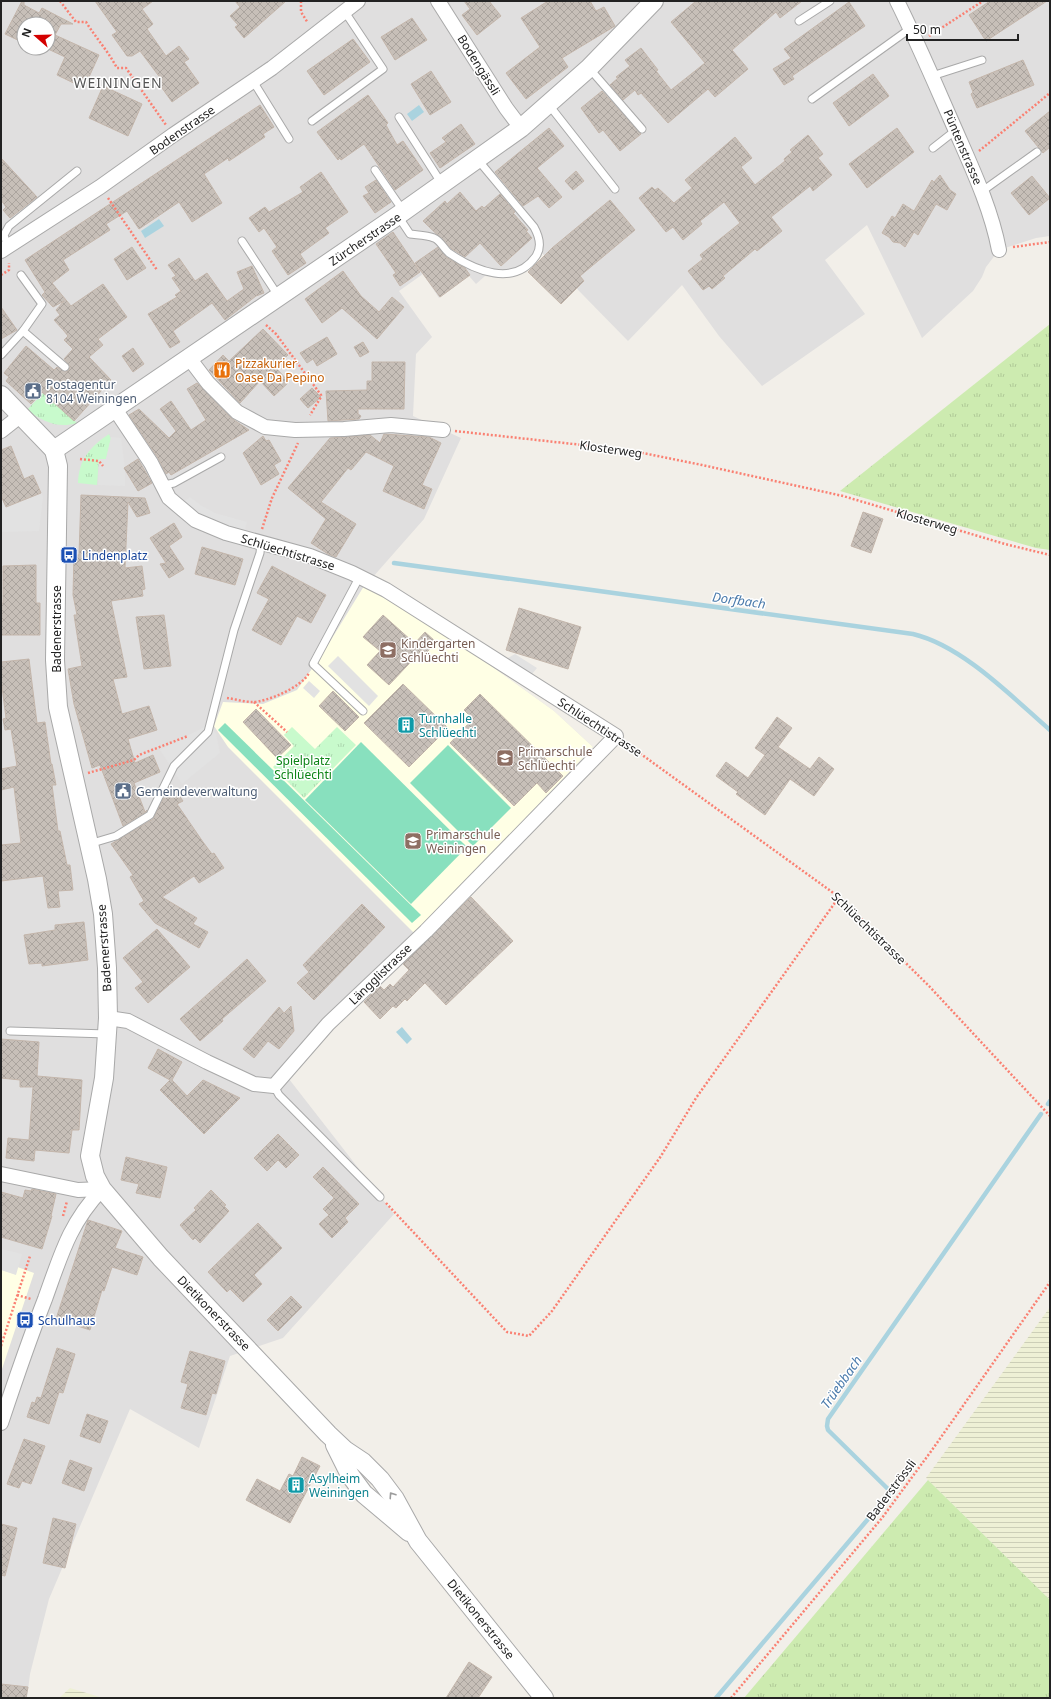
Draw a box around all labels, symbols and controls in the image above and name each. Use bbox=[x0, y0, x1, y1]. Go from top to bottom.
north arrow bbox=[16, 16, 56, 56]
scale bar bbox=[907, 16, 1018, 42]
text: 50 m bbox=[913, 21, 941, 38]
text: N bbox=[18, 26, 35, 39]
street label: Bodengässli bbox=[454, 31, 504, 99]
district label: WEININGEN bbox=[73, 73, 163, 92]
street label: Bodenstrasse bbox=[146, 101, 218, 159]
street label: Püntenstrasse bbox=[939, 107, 987, 188]
street label: Zürcherstrasse bbox=[326, 208, 405, 269]
place label: Pizzakurier Oase Da Pepino bbox=[235, 355, 325, 386]
restaurant icon: Pizzakurier Oase Da Pepino bbox=[212, 360, 232, 380]
place label: Postagentur 8104 Weiningen bbox=[46, 376, 137, 407]
public building icon: Postagentur 8104 Weiningen bbox=[23, 381, 43, 401]
street label: Klosterweg bbox=[579, 436, 643, 462]
street label: Klosterweg bbox=[894, 504, 960, 538]
street label: Schlüechtistrasse bbox=[239, 530, 337, 574]
bus stop icon: Lindenplatz bbox=[59, 545, 79, 565]
place label: Lindenplatz bbox=[82, 547, 148, 564]
street label: Badenerstrasse bbox=[48, 585, 65, 673]
water label: Dorfbach bbox=[711, 587, 767, 613]
place label: Kindergarten Schlüechti bbox=[401, 635, 476, 666]
school or university icon: Kindergarten Schlüechti bbox=[378, 640, 398, 660]
street label: Schlüechtistrasse bbox=[555, 693, 646, 761]
place label: Turnhalle Schlüechti bbox=[419, 710, 477, 741]
building icon: Turnhalle Schlüechti bbox=[396, 715, 416, 735]
place label: Primarschule Schlüechti bbox=[518, 743, 593, 774]
school or university icon: Primarschule Schlüechti bbox=[495, 748, 515, 768]
park label: Spielplatz Schlüechti bbox=[274, 752, 332, 783]
public building icon: Gemeindeverwaltung bbox=[113, 781, 133, 801]
place label: Gemeindeverwaltung bbox=[136, 783, 258, 800]
place label: Primarschule Weiningen bbox=[426, 826, 501, 857]
school or university icon: Primarschule Weiningen bbox=[403, 831, 423, 851]
street label: Schlüechtistrasse bbox=[828, 888, 910, 968]
street label: Badenerstrasse bbox=[92, 903, 116, 992]
street label: Längglistrasse bbox=[345, 940, 415, 1008]
street label: Dietikonerstrasse bbox=[174, 1272, 255, 1355]
bus stop icon: Schulhaus bbox=[15, 1310, 35, 1330]
place label: Schulhaus bbox=[38, 1312, 96, 1329]
water label: Trüebbach bbox=[816, 1352, 866, 1412]
street label: Baderströssli bbox=[862, 1456, 920, 1524]
place label: Asylheim Weiningen bbox=[309, 1470, 369, 1501]
building icon: Asylheim Weiningen bbox=[286, 1475, 306, 1495]
one-way arrow bbox=[389, 1492, 397, 1499]
street label: Dietikonerstrasse bbox=[443, 1575, 519, 1663]

